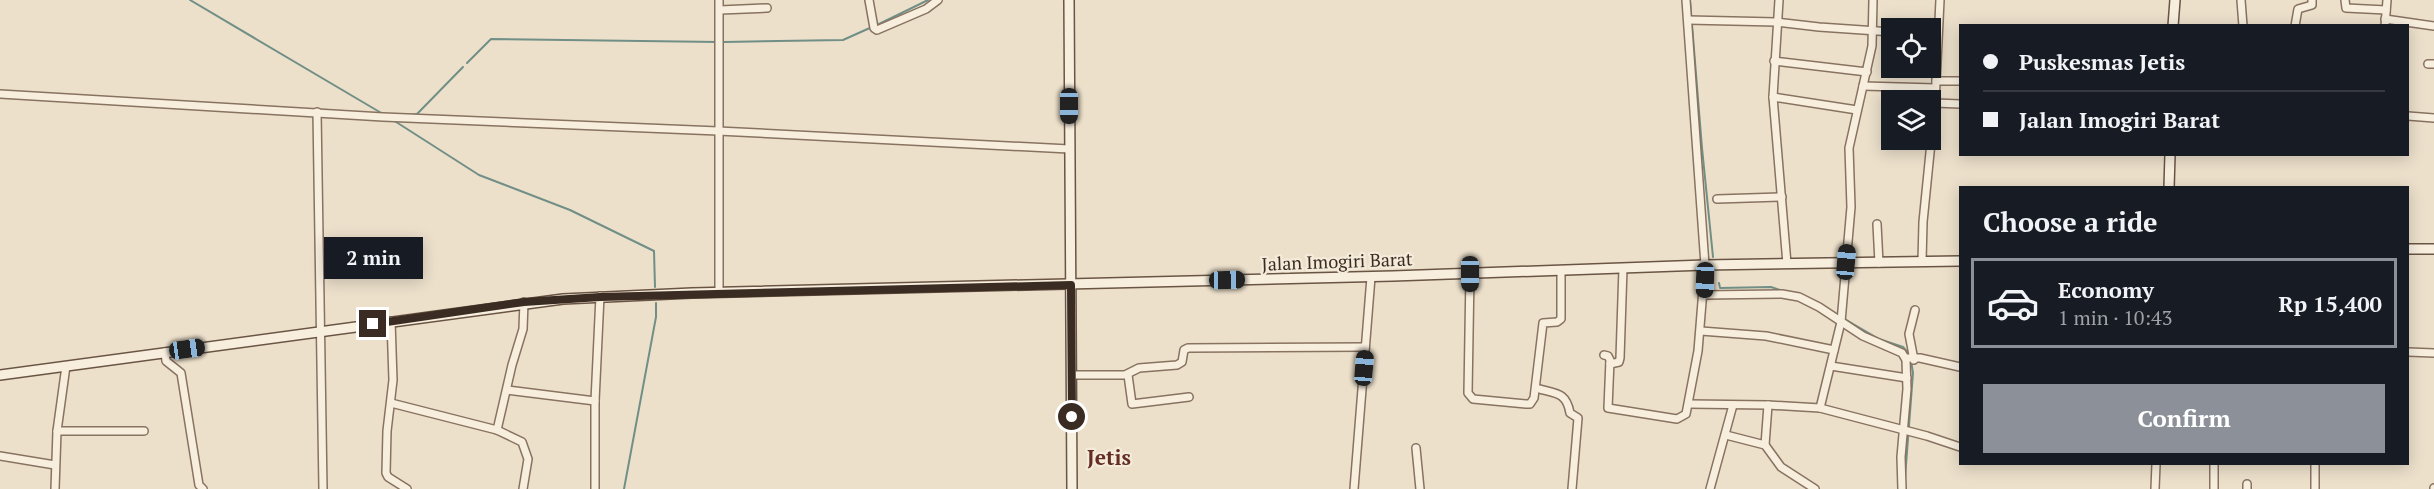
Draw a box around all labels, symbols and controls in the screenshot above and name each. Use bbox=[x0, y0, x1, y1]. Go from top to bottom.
map controls bbox=[1881, 18, 1941, 150]
button: locate bbox=[1881, 18, 1941, 78]
text: Puskesmas Jetis bbox=[2019, 47, 2185, 76]
car bbox=[1060, 88, 1078, 124]
button: layers bbox=[1881, 90, 1941, 150]
text: Jalan Imogiri Barat bbox=[2019, 105, 2220, 134]
text: Choose a ride bbox=[1983, 204, 2158, 240]
callout: 2 min bbox=[324, 237, 422, 279]
car bbox=[1835, 243, 1857, 281]
text: 2 min bbox=[346, 244, 401, 271]
street label: Jalan Imogiri Barat bbox=[1261, 246, 1413, 276]
car bbox=[1461, 256, 1479, 292]
car bbox=[1695, 262, 1715, 298]
car bbox=[1209, 271, 1245, 289]
text: Economy bbox=[2058, 275, 2154, 304]
icon: car bbox=[1986, 276, 2040, 330]
text: Rp 15,400 bbox=[2278, 289, 2382, 318]
text: 1 min · 10:43 bbox=[2058, 304, 2172, 331]
route end bbox=[359, 310, 386, 337]
car bbox=[168, 338, 206, 360]
car bbox=[1353, 349, 1375, 387]
button: Confirm bbox=[1983, 384, 2385, 453]
route start bbox=[1058, 403, 1085, 430]
district label: Jetis bbox=[1087, 443, 1131, 471]

